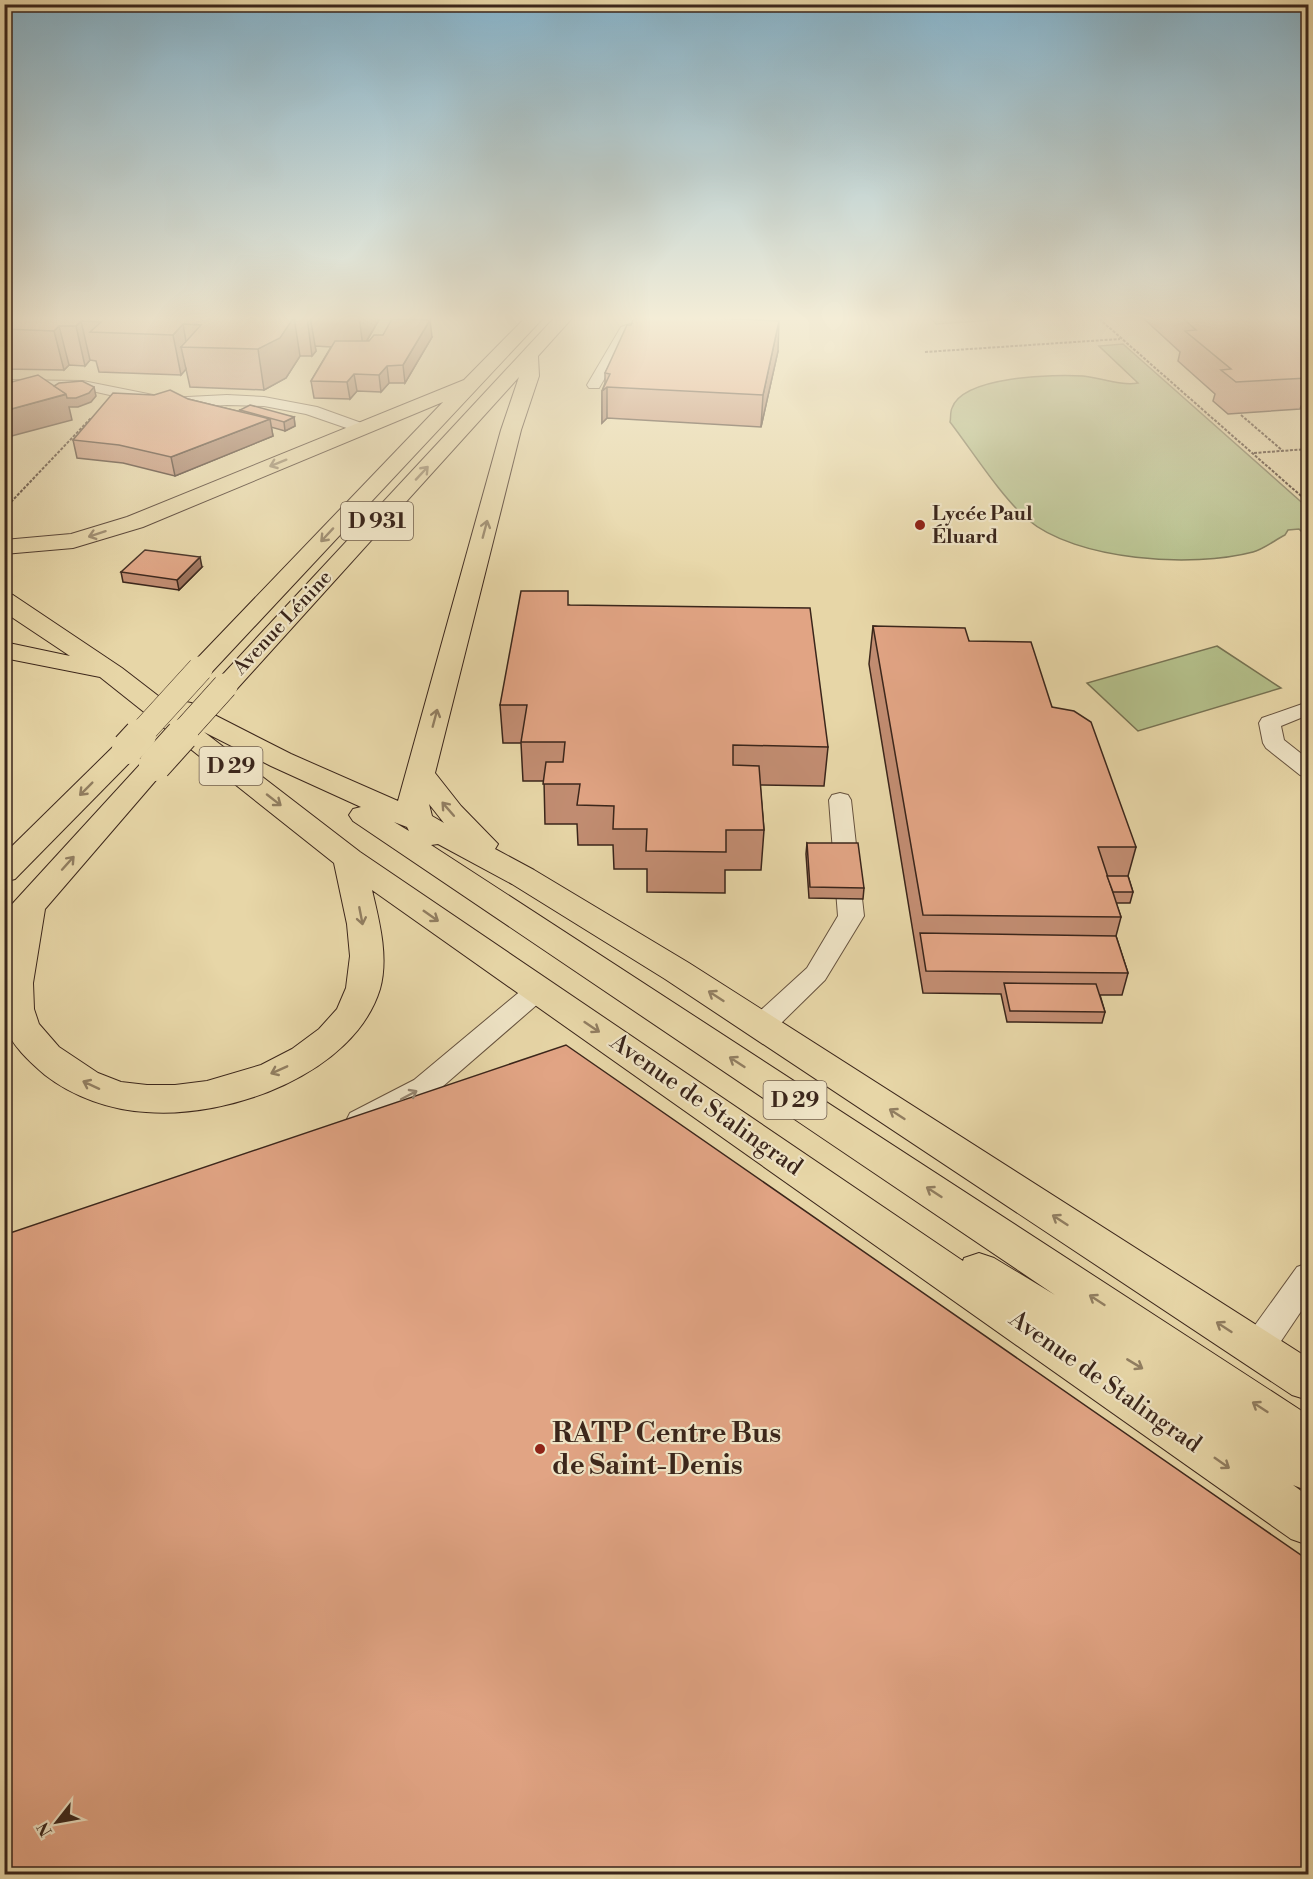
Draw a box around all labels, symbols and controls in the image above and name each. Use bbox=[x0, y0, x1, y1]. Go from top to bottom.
one-way arrow bbox=[269, 458, 288, 469]
one-way arrow bbox=[414, 466, 428, 481]
road number: D 931 bbox=[341, 502, 413, 540]
place label: Lycée Paul Éluard bbox=[932, 502, 1033, 550]
marker: Lycée Paul Éluard bbox=[913, 518, 927, 532]
one-way arrow bbox=[479, 520, 491, 539]
one-way arrow bbox=[320, 527, 334, 542]
one-way arrow bbox=[88, 529, 107, 540]
street label: Avenue Lénine bbox=[228, 566, 338, 681]
one-way arrow bbox=[429, 709, 441, 728]
road number: D 29 bbox=[200, 747, 262, 785]
one-way arrow bbox=[79, 782, 94, 797]
one-way arrow bbox=[266, 794, 282, 807]
one-way arrow bbox=[442, 802, 456, 818]
one-way arrow bbox=[61, 855, 75, 870]
one-way arrow bbox=[356, 906, 367, 925]
one-way arrow bbox=[423, 910, 439, 922]
one-way arrow bbox=[708, 990, 725, 1002]
one-way arrow bbox=[583, 1021, 600, 1033]
street label: Avenue de Stalingrad bbox=[603, 1027, 808, 1183]
one-way arrow bbox=[728, 1055, 745, 1068]
one-way arrow bbox=[270, 1065, 288, 1076]
one-way arrow bbox=[82, 1078, 100, 1090]
road number: D 29 bbox=[764, 1081, 826, 1119]
one-way arrow bbox=[400, 1089, 417, 1101]
one-way arrow bbox=[889, 1108, 906, 1120]
one-way arrow bbox=[927, 1186, 943, 1198]
one-way arrow bbox=[1052, 1214, 1069, 1227]
one-way arrow bbox=[1089, 1294, 1106, 1306]
street label: Avenue de Stalingrad bbox=[1002, 1304, 1207, 1460]
one-way arrow bbox=[1216, 1321, 1233, 1333]
one-way arrow bbox=[1126, 1359, 1143, 1371]
one-way arrow bbox=[1251, 1401, 1268, 1414]
place label: RATP Centre Bus de Saint-Denis bbox=[552, 1416, 781, 1483]
marker: RATP Centre Bus de Saint-Denis bbox=[533, 1442, 547, 1456]
one-way arrow bbox=[1213, 1457, 1229, 1469]
north arrow bbox=[27, 1792, 87, 1852]
text: N bbox=[33, 1818, 57, 1840]

